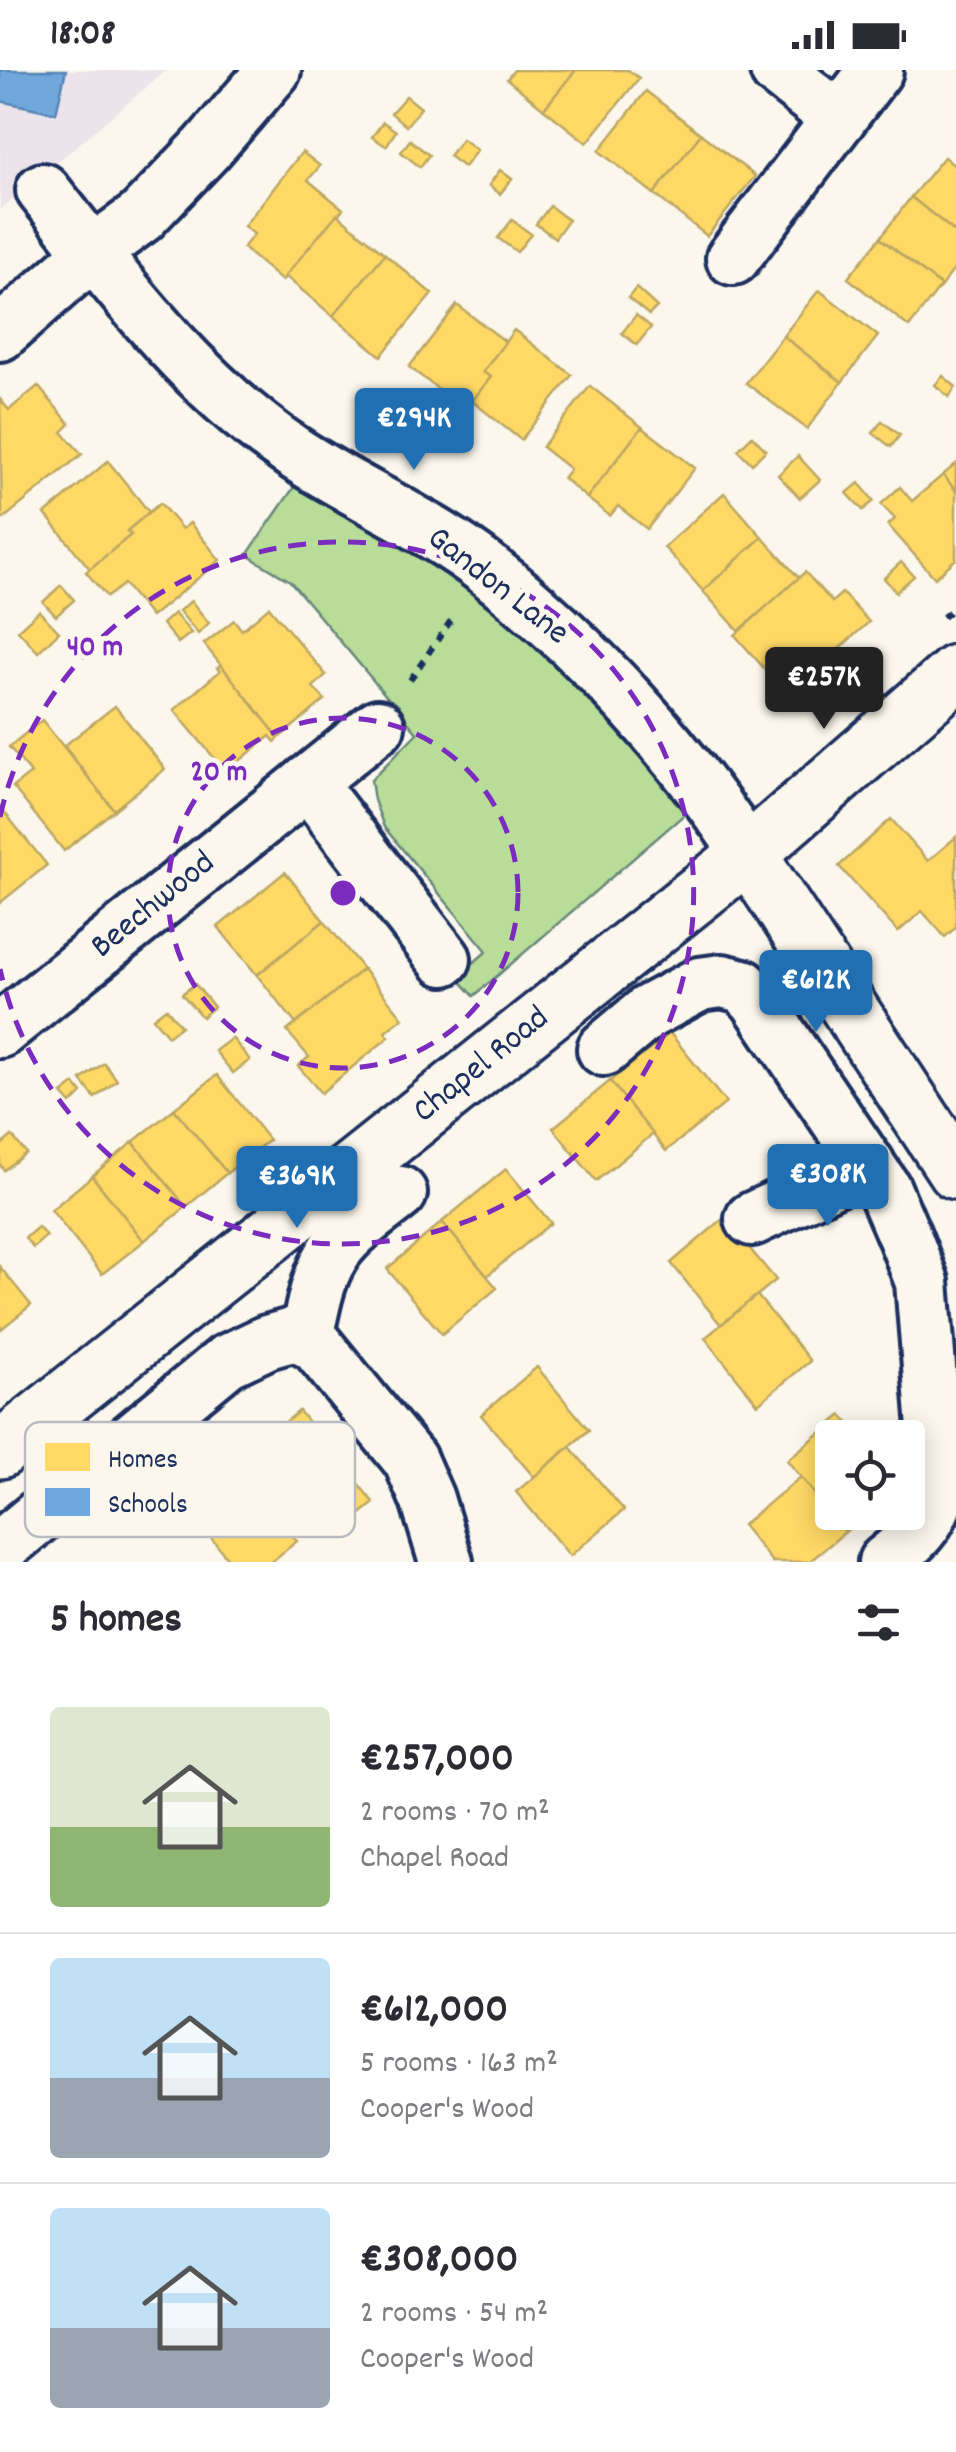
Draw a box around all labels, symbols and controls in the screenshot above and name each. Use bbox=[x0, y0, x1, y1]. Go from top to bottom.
text: 18:08 bbox=[50, 8, 116, 63]
pin: €294K bbox=[344, 388, 484, 473]
text: €294K bbox=[377, 397, 451, 443]
street label: Gandon Lane bbox=[415, 515, 579, 659]
text: 40 m bbox=[67, 628, 123, 671]
pin: €257K bbox=[754, 647, 894, 732]
text: €257K bbox=[787, 656, 861, 702]
text: 20 m bbox=[191, 753, 247, 796]
street label: Beechwood bbox=[81, 840, 227, 972]
centre of rings bbox=[325, 875, 361, 911]
pin: €612K bbox=[746, 950, 886, 1035]
text: €612K bbox=[781, 959, 851, 1005]
street label: Chapel Road bbox=[403, 995, 561, 1137]
pin: €308K bbox=[758, 1144, 898, 1229]
pin: €369K bbox=[227, 1146, 367, 1231]
text: €308K bbox=[789, 1153, 867, 1199]
text: €369K bbox=[258, 1155, 336, 1201]
map controls bbox=[815, 1420, 925, 1530]
button: locate bbox=[815, 1420, 925, 1530]
legend bbox=[25, 1422, 355, 1537]
text: Homes bbox=[108, 1442, 178, 1482]
text: Schools bbox=[108, 1487, 188, 1527]
text: 5 homes bbox=[50, 1592, 182, 1652]
icon: filters bbox=[851, 1595, 906, 1650]
text: €257,000 bbox=[360, 1731, 514, 1791]
icon: home bbox=[130, 1747, 250, 1867]
text: 2 rooms · 70 m² bbox=[360, 1791, 550, 1837]
text: Chapel Road bbox=[360, 1837, 509, 1883]
text: €612,000 bbox=[360, 1982, 508, 2042]
icon: home bbox=[130, 1998, 250, 2118]
text: 5 rooms · 163 m² bbox=[360, 2042, 558, 2088]
text: Cooper's Wood bbox=[360, 2088, 534, 2134]
text: €308,000 bbox=[360, 2232, 518, 2292]
icon: home bbox=[130, 2248, 250, 2368]
text: 2 rooms · 54 m² bbox=[360, 2292, 548, 2338]
text: Cooper's Wood bbox=[360, 2338, 534, 2384]

